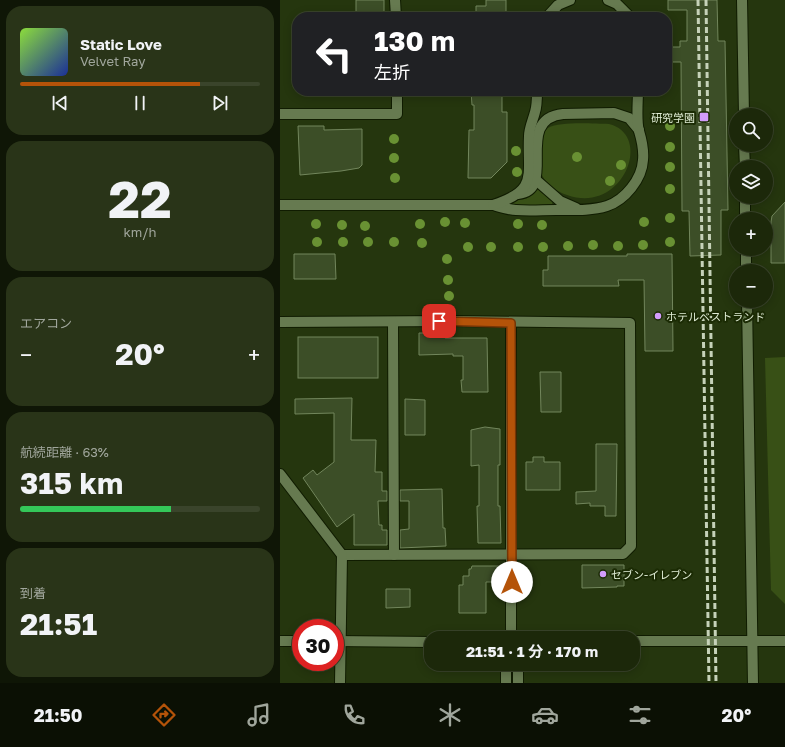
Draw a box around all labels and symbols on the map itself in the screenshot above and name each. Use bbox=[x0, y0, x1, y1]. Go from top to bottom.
place label: 研究学園 bbox=[651, 111, 695, 124]
marker: 研究学園 bbox=[698, 111, 710, 123]
pin bbox=[422, 304, 456, 338]
place label: ホテルベストランド bbox=[666, 310, 765, 323]
marker: ホテルベストランド bbox=[653, 311, 663, 321]
position arrow bbox=[491, 561, 533, 603]
place label: セブン-イレブン bbox=[611, 568, 692, 581]
marker: セブン-イレブン bbox=[598, 569, 608, 579]
speed limit sign: 30 bbox=[292, 619, 344, 671]

